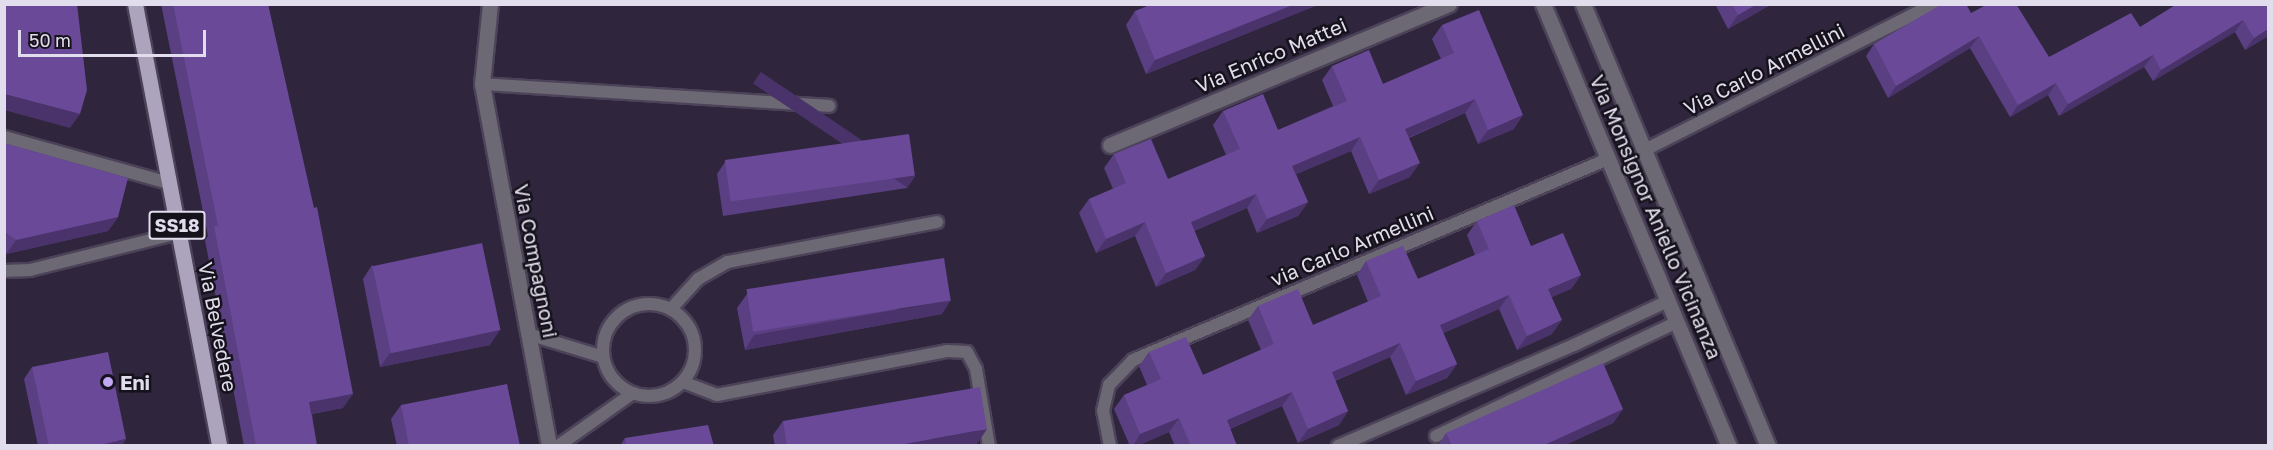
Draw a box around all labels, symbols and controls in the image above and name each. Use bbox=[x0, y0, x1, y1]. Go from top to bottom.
street label: Via Enrico Mattei bbox=[1192, 12, 1350, 98]
scale bar bbox=[21, 18, 208, 56]
street label: Via Carlo Armellini bbox=[1680, 18, 1848, 120]
text: 50 m bbox=[29, 29, 71, 51]
street label: Via Monsignor Aniello Vicinanza bbox=[1585, 71, 1727, 363]
street label: Via Compagnoni bbox=[509, 182, 563, 340]
street label: via Carlo Armellini bbox=[1267, 201, 1437, 291]
road number: SS18 bbox=[148, 210, 206, 240]
street label: Via Belvedere bbox=[194, 260, 242, 394]
place label: Eni bbox=[120, 370, 150, 394]
marker: Eni bbox=[101, 375, 115, 389]

